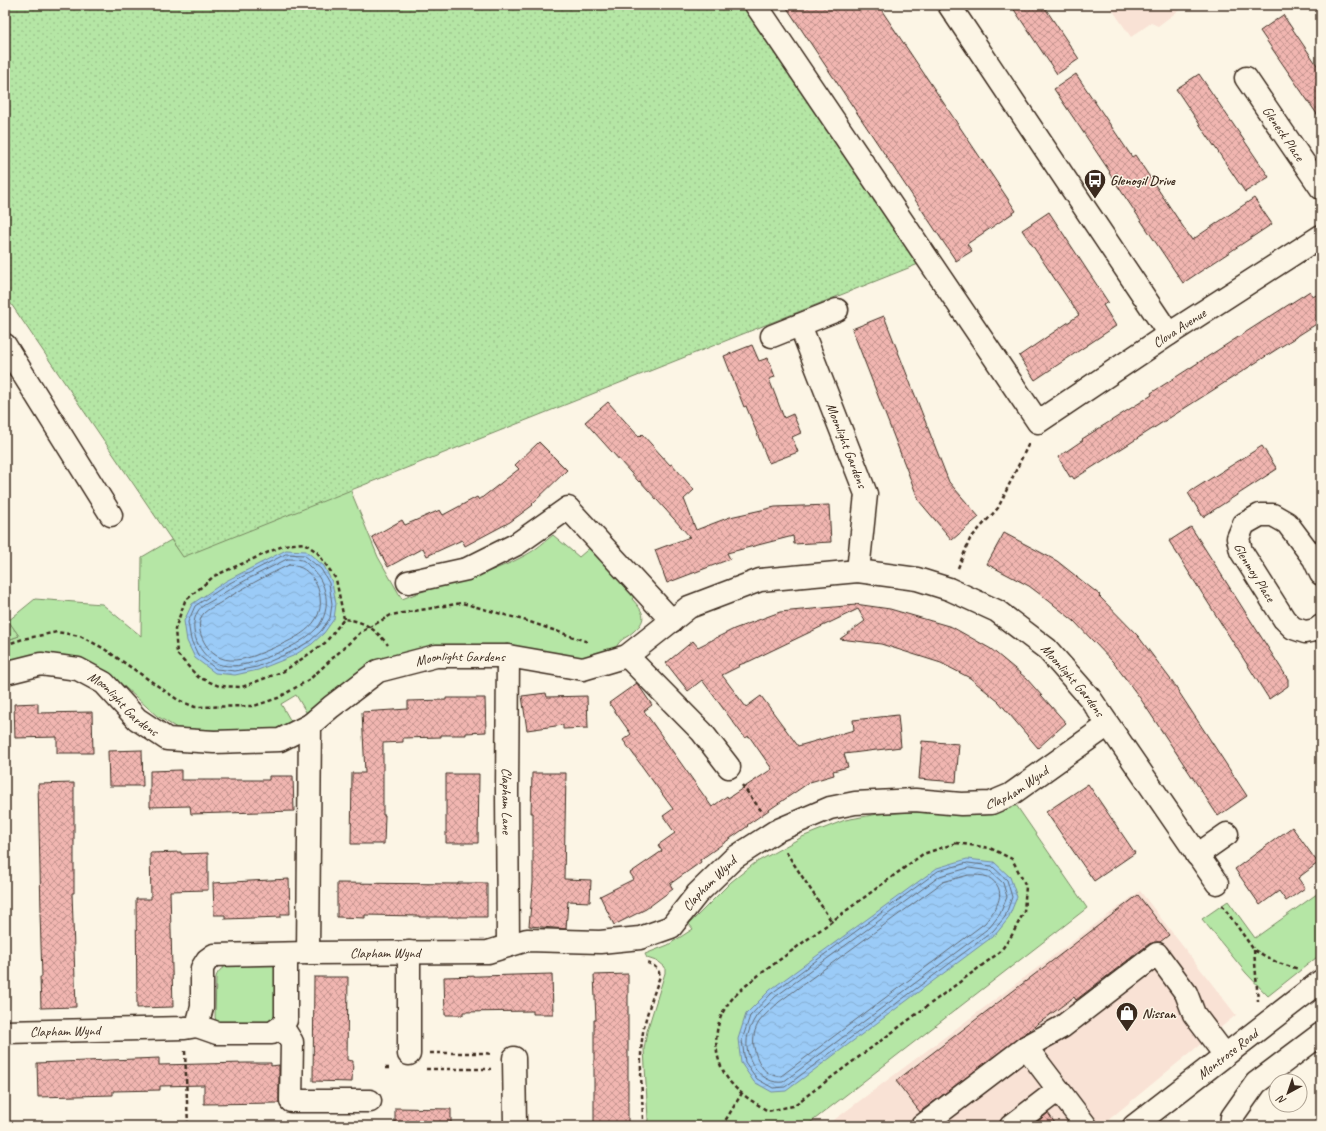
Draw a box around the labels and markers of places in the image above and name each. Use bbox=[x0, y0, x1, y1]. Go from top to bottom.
bus stop icon: Glenogil Drive bbox=[1082, 167, 1108, 200]
place label: Glenogil Drive bbox=[1110, 172, 1176, 189]
shop icon: Nissan bbox=[1114, 1000, 1140, 1033]
place label: Nissan bbox=[1142, 1005, 1177, 1022]

